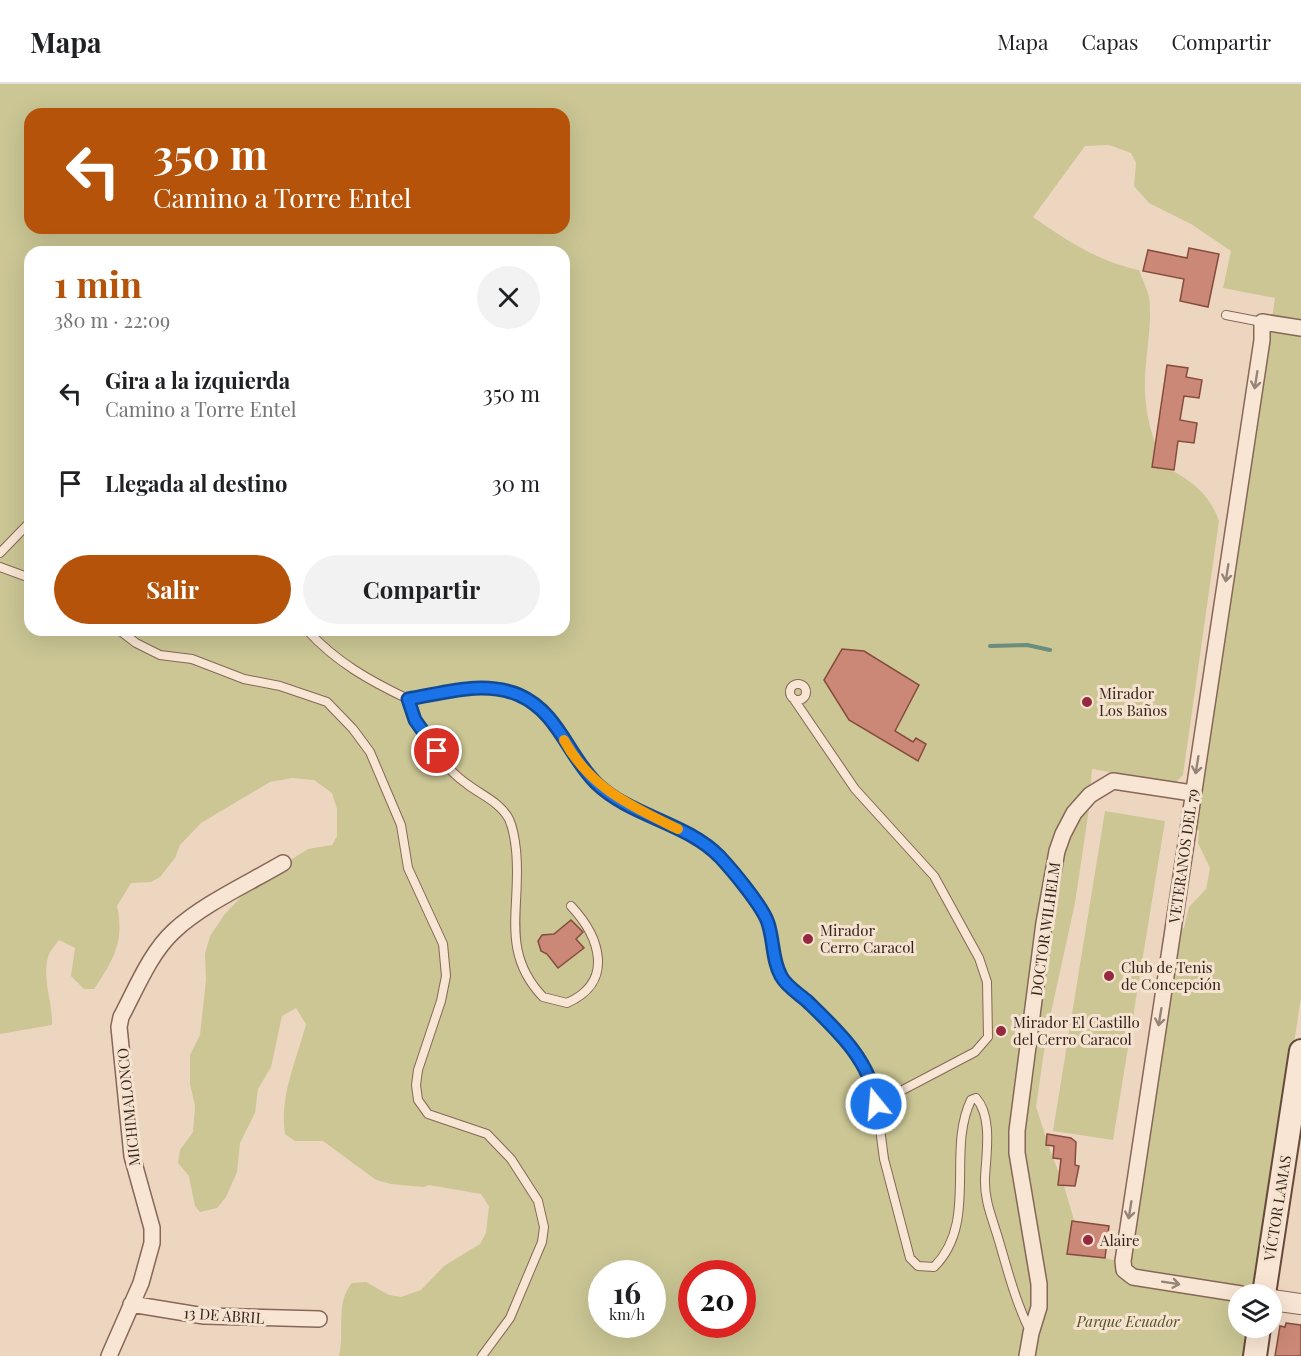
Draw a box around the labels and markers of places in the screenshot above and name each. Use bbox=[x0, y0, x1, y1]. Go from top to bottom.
place label: Mirador Los Baños bbox=[1099, 683, 1167, 720]
marker: Mirador Los Baños bbox=[1080, 695, 1094, 709]
pin bbox=[411, 725, 462, 776]
place label: Mirador Cerro Caracol bbox=[820, 920, 915, 957]
marker: Mirador Cerro Caracol bbox=[801, 932, 815, 946]
place label: Club de Tenis de Concepción bbox=[1121, 957, 1221, 994]
marker: Club de Tenis de Concepción bbox=[1102, 969, 1116, 983]
place label: Mirador El Castillo del Cerro Caracol bbox=[1013, 1012, 1140, 1049]
marker: Mirador El Castillo del Cerro Caracol bbox=[994, 1024, 1008, 1038]
place label: Alaire bbox=[1099, 1230, 1140, 1250]
marker: Alaire bbox=[1081, 1233, 1095, 1247]

